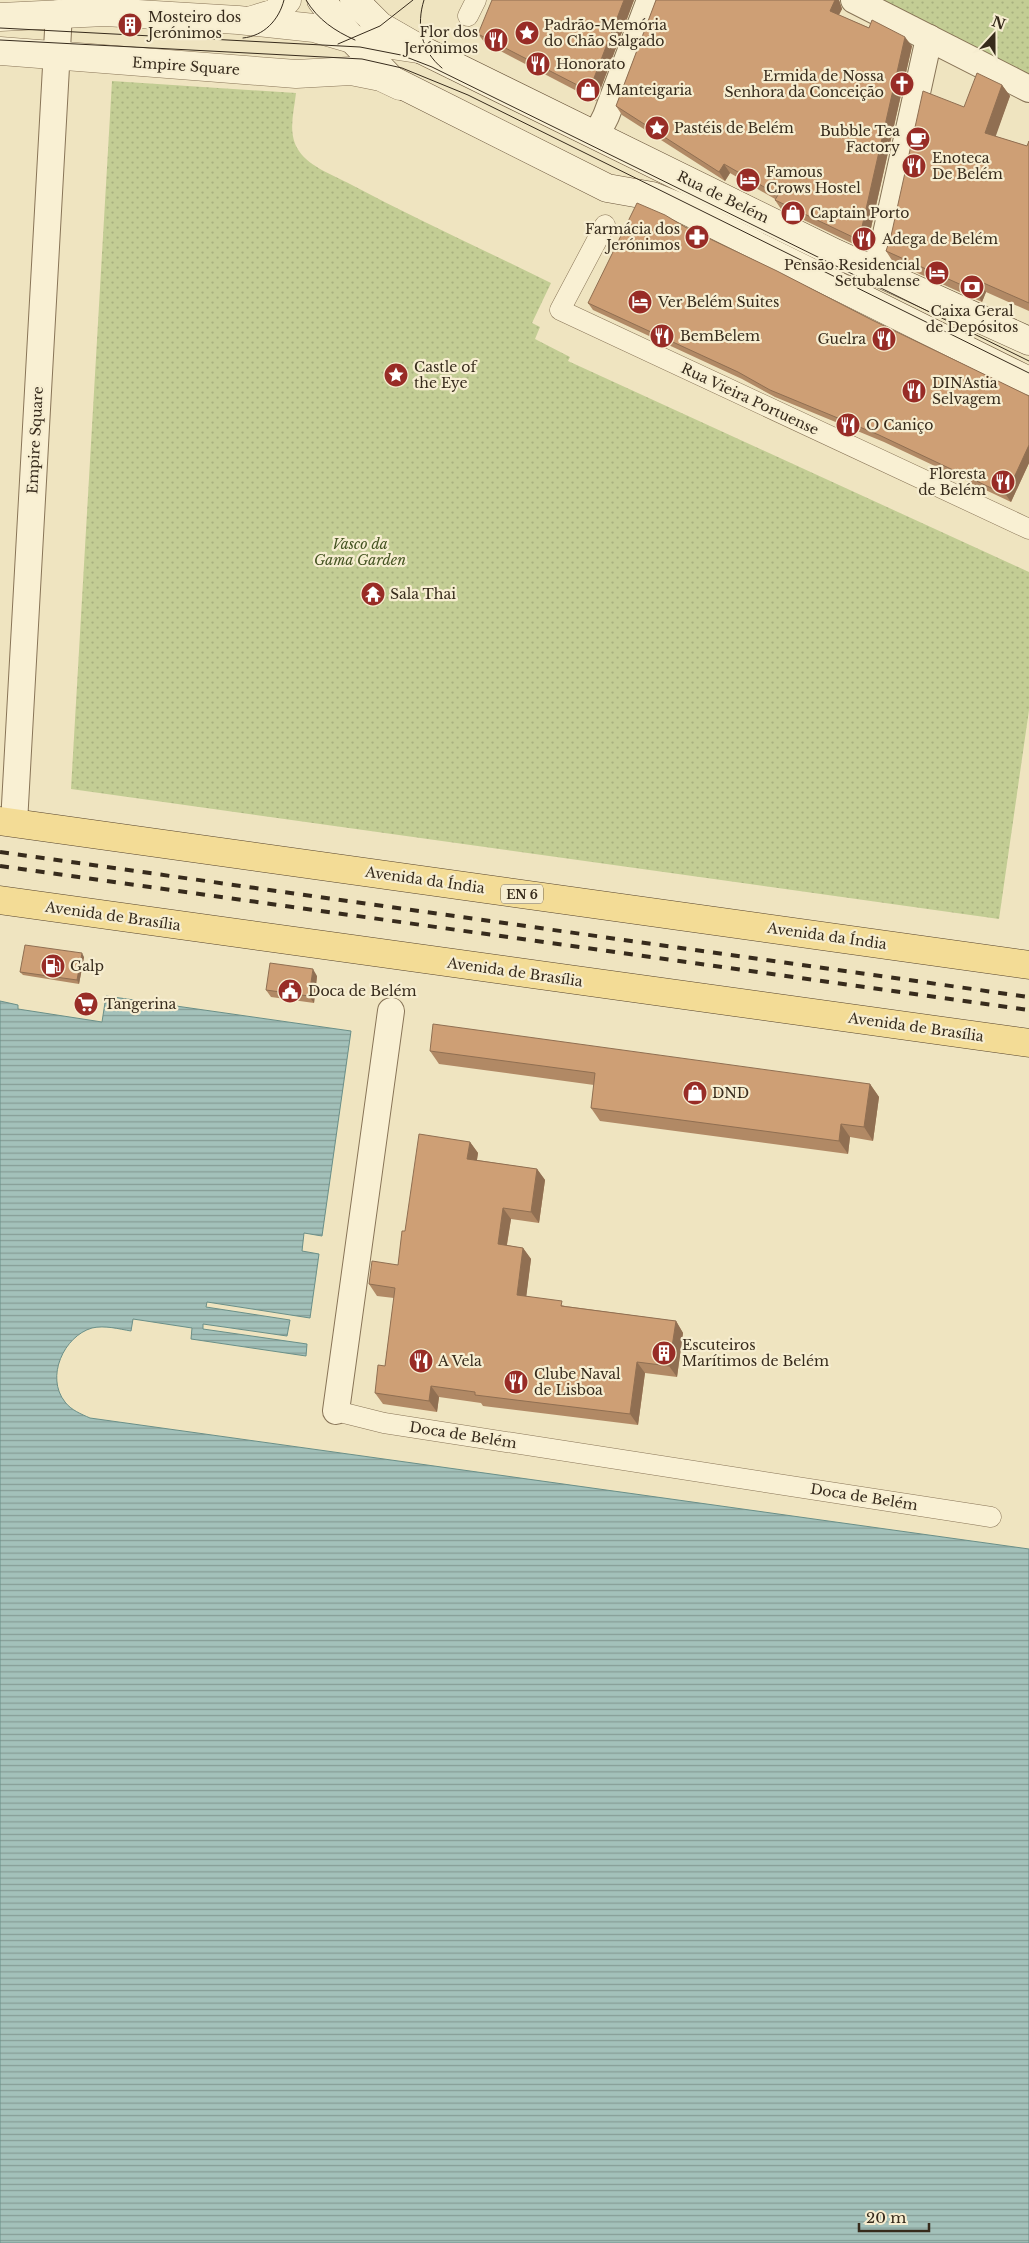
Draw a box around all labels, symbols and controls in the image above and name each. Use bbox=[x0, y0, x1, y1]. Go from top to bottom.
place label: Mosteiro dos Jerónimos bbox=[146, 8, 241, 42]
north arrow bbox=[969, 10, 1019, 60]
building icon: Mosteiro dos Jerónimos bbox=[117, 12, 143, 38]
text: N bbox=[989, 12, 1008, 34]
place label: Padrão-Memória do Chão Salgado bbox=[544, 16, 667, 50]
place icon: Padrão-Memória do Chão Salgado bbox=[514, 20, 540, 46]
place label: Flor dos Jerónimos bbox=[402, 23, 478, 57]
restaurant icon: Flor dos Jerónimos bbox=[483, 27, 509, 53]
restaurant icon: Honorato bbox=[525, 51, 551, 77]
street label: Empire Square bbox=[132, 53, 240, 79]
place label: Honorato bbox=[556, 55, 625, 73]
place label: Ermida de Nossa Senhora da Conceição bbox=[724, 67, 884, 101]
church icon: Ermida de Nossa Senhora da Conceição bbox=[889, 71, 915, 97]
shop icon: Manteigaria bbox=[575, 77, 601, 103]
place label: Manteigaria bbox=[606, 81, 692, 99]
place icon: Pastéis de Belém bbox=[644, 115, 670, 141]
place label: Pastéis de Belém bbox=[674, 119, 794, 137]
place label: Bubble Tea Factory bbox=[820, 122, 900, 156]
cafe icon: Bubble Tea Factory bbox=[905, 126, 931, 152]
place label: Enoteca De Belém bbox=[932, 149, 1003, 183]
restaurant icon: Enoteca De Belém bbox=[901, 153, 927, 179]
place label: Famous Crows Hostel bbox=[766, 163, 861, 197]
street label: Rua de Belém bbox=[674, 167, 772, 227]
hotel icon: Famous Crows Hostel bbox=[735, 167, 761, 193]
shop icon: Captain Porto bbox=[780, 200, 806, 226]
place label: Captain Porto bbox=[810, 204, 909, 222]
place label: Farmácia dos Jerónimos bbox=[585, 220, 680, 254]
pharmacy icon: Farmácia dos Jerónimos bbox=[684, 224, 710, 250]
restaurant icon: Adega de Belém bbox=[851, 226, 877, 252]
place label: Adega de Belém bbox=[881, 230, 998, 248]
place label: Pensão Residencial Setubalense bbox=[784, 256, 920, 290]
hotel icon: Pensão Residencial Setubalense bbox=[924, 260, 950, 286]
bank icon: Caixa Geral de Depósitos bbox=[959, 274, 985, 300]
hotel icon: Ver Belém Suites bbox=[627, 289, 653, 315]
place label: Ver Belém Suites bbox=[657, 293, 779, 311]
place label: Caixa Geral de Depósitos bbox=[926, 302, 1018, 336]
restaurant icon: BemBelem bbox=[649, 323, 675, 349]
restaurant icon: Guelra bbox=[871, 326, 897, 352]
place label: BemBelem bbox=[680, 327, 760, 345]
place label: Guelra bbox=[817, 330, 866, 348]
place label: Castle of the Eye bbox=[414, 358, 478, 392]
street label: Rua Vieira Portuense bbox=[678, 359, 822, 439]
place icon: Castle of the Eye bbox=[383, 362, 409, 388]
place label: DINAstia Selvagem bbox=[932, 374, 1001, 408]
restaurant icon: DINAstia Selvagem bbox=[901, 378, 927, 404]
street label: Empire Square bbox=[23, 386, 47, 494]
restaurant icon: O Caniço bbox=[835, 412, 861, 438]
place label: O Caniço bbox=[866, 416, 933, 434]
place label: Floresta de Belém bbox=[918, 465, 986, 499]
restaurant icon: Floresta de Belém bbox=[990, 469, 1016, 495]
park label: Vasco da Gama Garden bbox=[314, 535, 406, 569]
temple icon: Sala Thai bbox=[360, 581, 386, 607]
place label: Sala Thai bbox=[390, 585, 456, 603]
street label: Avenida da Índia bbox=[363, 863, 486, 897]
road number: EN 6 bbox=[501, 884, 543, 904]
street label: Avenida de Brasília bbox=[43, 897, 182, 934]
street label: Avenida da Índia bbox=[765, 919, 888, 953]
fuel station icon: Galp bbox=[40, 953, 66, 979]
street label: Avenida de Brasília bbox=[445, 953, 584, 990]
place label: Galp bbox=[70, 957, 104, 975]
public building icon: Doca de Belém bbox=[277, 978, 303, 1004]
place label: Doca de Belém bbox=[308, 982, 417, 1000]
supermarket icon: Tangerina bbox=[73, 991, 99, 1017]
place label: Tangerina bbox=[104, 995, 177, 1013]
street label: Avenida de Brasília bbox=[846, 1008, 985, 1045]
shop icon: DND bbox=[682, 1080, 708, 1106]
place label: DND bbox=[712, 1084, 749, 1102]
place label: Escuteiros Marítimos de Belém bbox=[682, 1336, 829, 1370]
building icon: Escuteiros Marítimos de Belém bbox=[651, 1340, 677, 1366]
restaurant icon: A Vela bbox=[408, 1348, 434, 1374]
place label: A Vela bbox=[437, 1352, 482, 1370]
place label: Clube Naval de Lisboa bbox=[534, 1365, 621, 1399]
restaurant icon: Clube Naval de Lisboa bbox=[503, 1369, 529, 1395]
street label: Doca de Belém bbox=[408, 1418, 518, 1452]
street label: Doca de Belém bbox=[809, 1480, 919, 1514]
scale bar bbox=[859, 2200, 929, 2232]
text: 20 m bbox=[866, 2208, 906, 2227]

